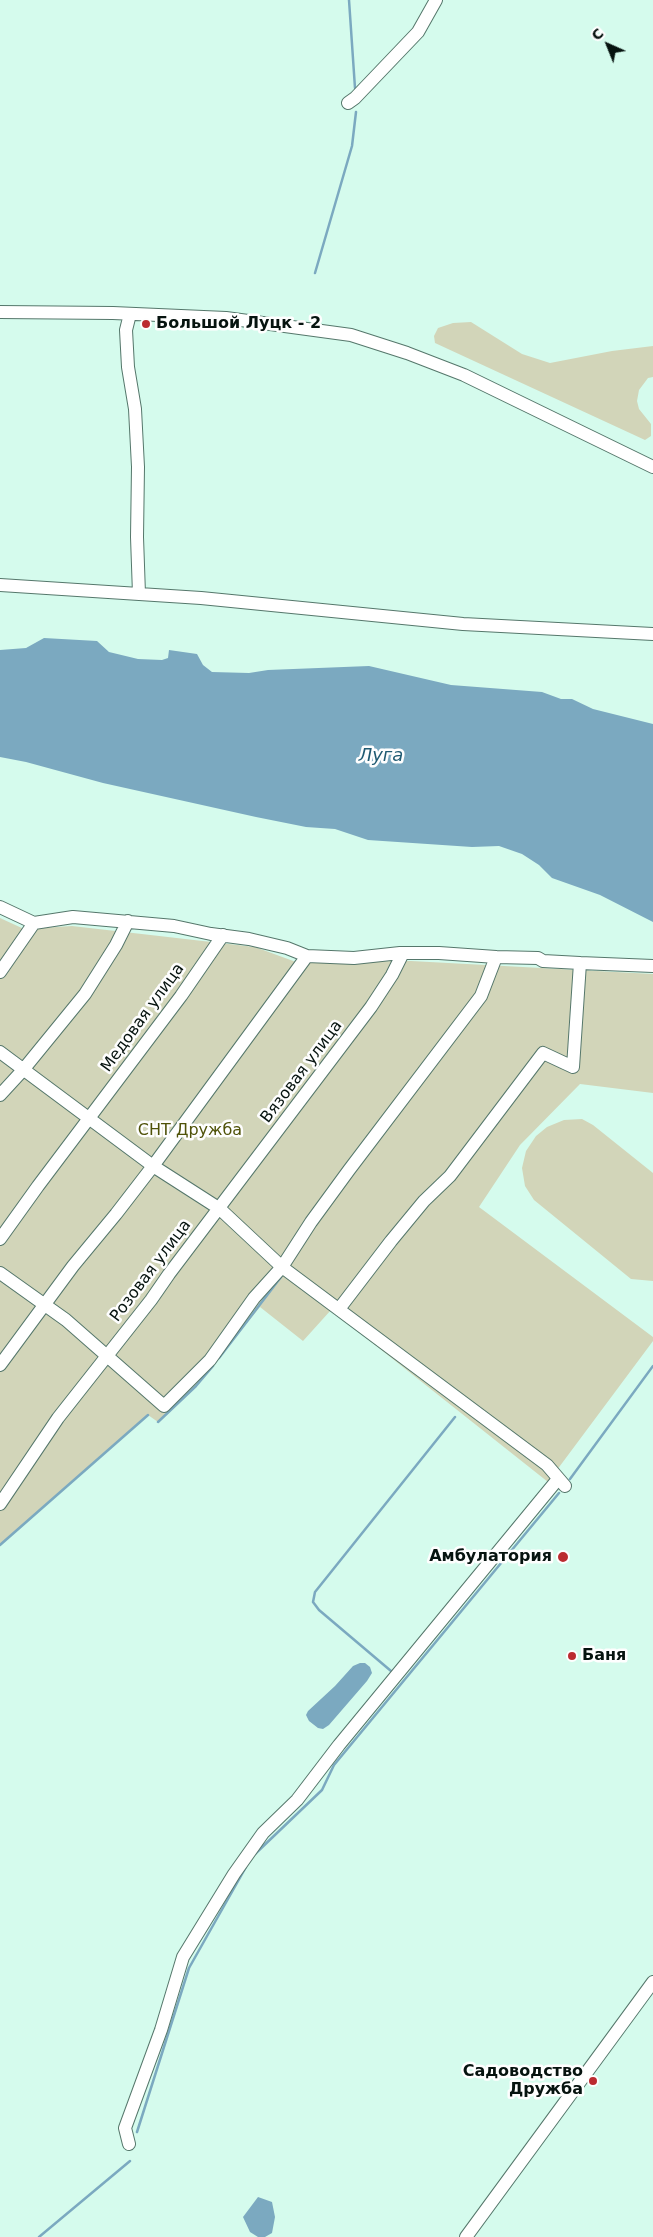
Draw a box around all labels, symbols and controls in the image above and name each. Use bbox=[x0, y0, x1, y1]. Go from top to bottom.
north arrow bbox=[583, 20, 633, 70]
text: С bbox=[588, 25, 607, 44]
place label: Большой Луцк - 2 bbox=[156, 314, 321, 334]
marker: Большой Луцк - 2 bbox=[140, 318, 152, 330]
water label: Луга bbox=[359, 745, 403, 767]
street label: Медовая улица bbox=[97, 960, 189, 1076]
street label: Вязовая улица bbox=[257, 1017, 347, 1127]
park label: СНТ Дружба bbox=[138, 1121, 242, 1141]
street label: Розовая улица bbox=[106, 1216, 196, 1326]
place label: Амбулатория bbox=[429, 1547, 552, 1567]
marker: Амбулатория bbox=[556, 1550, 570, 1564]
place label: Баня bbox=[582, 1646, 626, 1666]
marker: Баня bbox=[566, 1650, 578, 1662]
place label: Садоводство Дружба bbox=[463, 2062, 583, 2100]
marker: Садоводство Дружба bbox=[587, 2075, 599, 2087]

